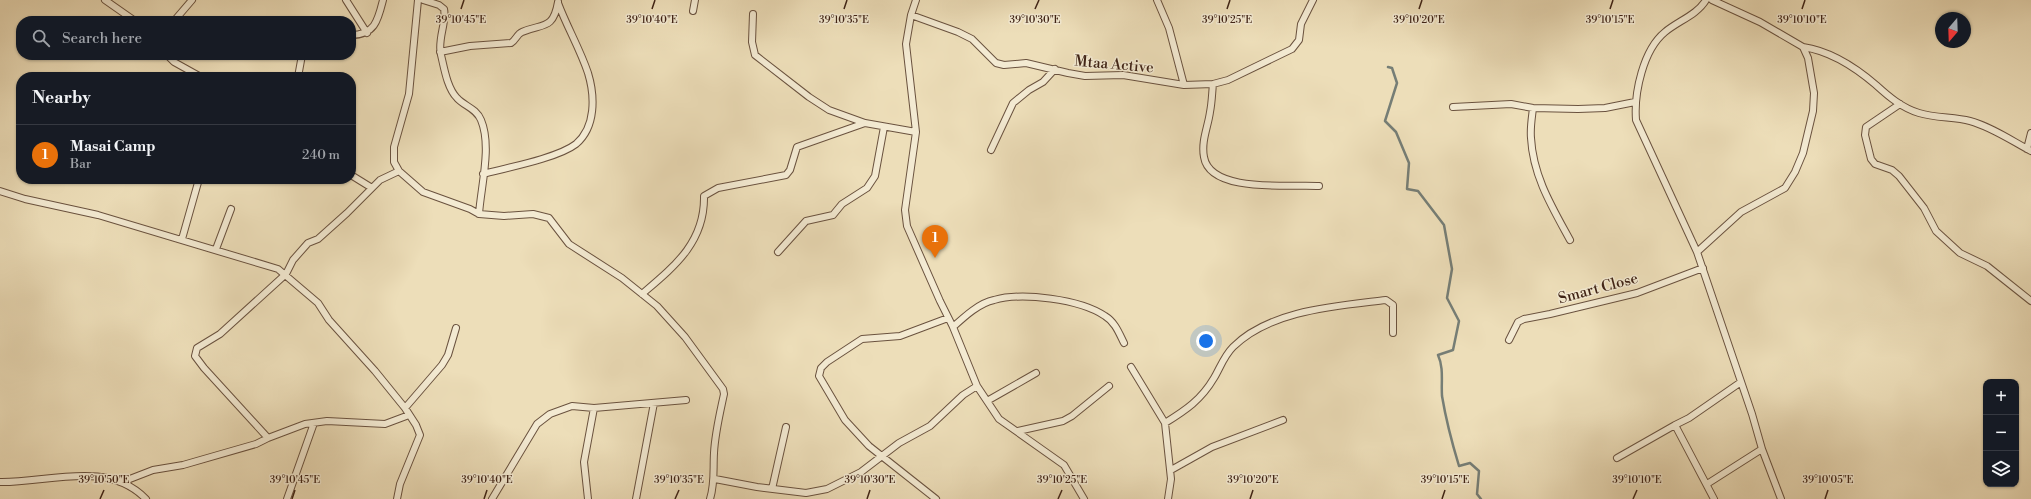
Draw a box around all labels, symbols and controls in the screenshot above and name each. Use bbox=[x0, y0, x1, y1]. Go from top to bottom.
north arrow bbox=[1935, 12, 1971, 48]
text: 39°10'45"E bbox=[436, 14, 486, 26]
text: 39°10'40"E bbox=[626, 14, 678, 26]
text: 39°10'35"E bbox=[819, 14, 869, 26]
text: 39°10'30"E bbox=[1009, 14, 1061, 26]
text: 39°10'25"E bbox=[1202, 14, 1252, 26]
text: 39°10'20"E bbox=[1393, 14, 1445, 26]
text: 39°10'15"E bbox=[1586, 14, 1634, 26]
text: 39°10'10"E bbox=[1777, 14, 1827, 26]
search box bbox=[16, 16, 356, 60]
icon: search bbox=[30, 27, 52, 49]
text: Search here bbox=[62, 29, 142, 48]
street label: Mtaa Active bbox=[1073, 52, 1154, 77]
text: Nearby bbox=[32, 87, 91, 109]
text: Masai Camp bbox=[70, 137, 156, 156]
text: 1 bbox=[42, 147, 48, 163]
text: 240 m bbox=[302, 147, 340, 163]
text: Bar bbox=[70, 156, 91, 172]
pin: 1 bbox=[922, 225, 948, 258]
street label: Smart Close bbox=[1556, 269, 1640, 308]
your location bbox=[1196, 331, 1216, 351]
map controls bbox=[1983, 379, 2019, 487]
button: + bbox=[1983, 379, 2019, 415]
button: − bbox=[1983, 415, 2019, 451]
button: layers bbox=[1983, 451, 2019, 487]
text: 39°10'50"E bbox=[78, 474, 130, 486]
text: 39°10'45"E bbox=[270, 474, 320, 486]
text: 39°10'40"E bbox=[461, 474, 513, 486]
text: 39°10'35"E bbox=[654, 474, 704, 486]
text: 39°10'30"E bbox=[844, 474, 896, 486]
text: 39°10'25"E bbox=[1037, 474, 1087, 486]
text: 39°10'20"E bbox=[1227, 474, 1279, 486]
text: 39°10'15"E bbox=[1421, 474, 1469, 486]
text: 39°10'10"E bbox=[1612, 474, 1662, 486]
text: 39°10'05"E bbox=[1802, 474, 1854, 486]

